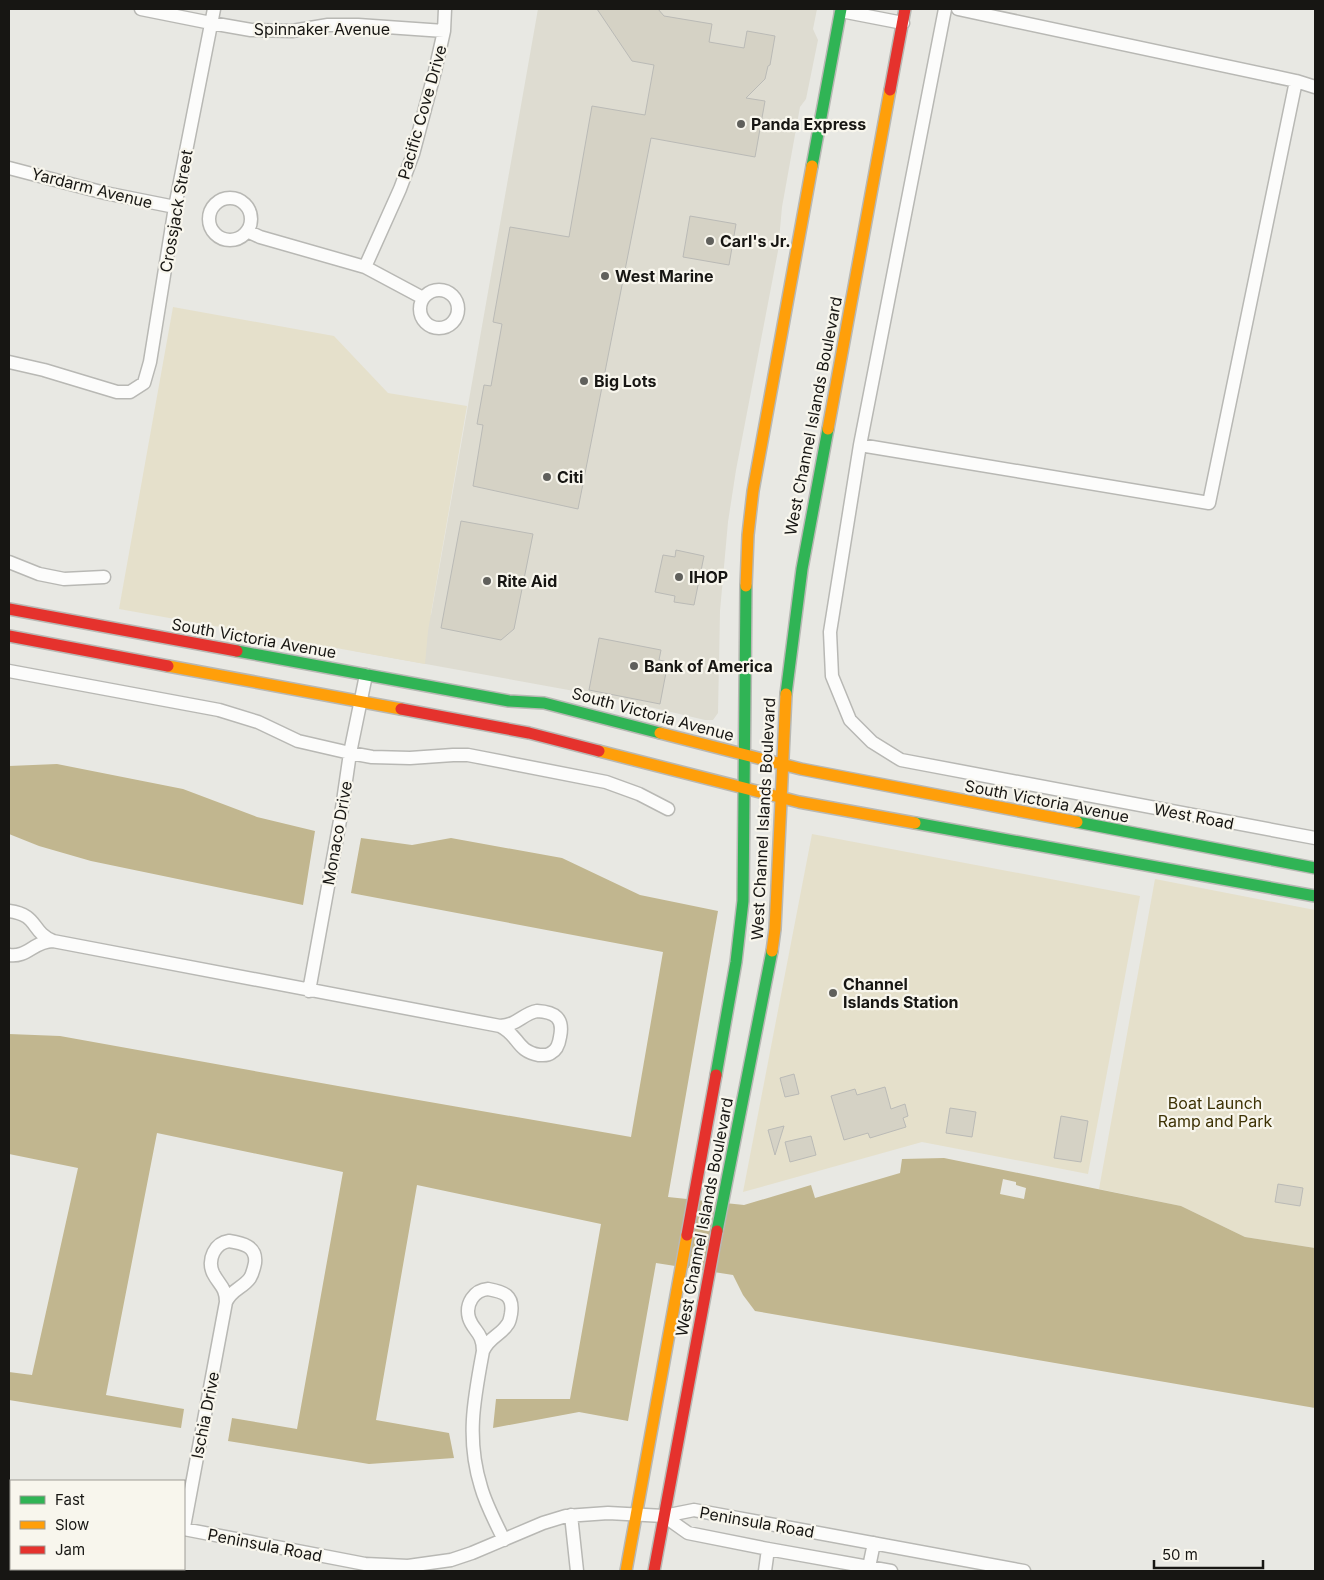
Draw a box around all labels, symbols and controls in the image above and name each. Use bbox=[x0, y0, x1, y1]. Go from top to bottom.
street label: Spinnaker Avenue bbox=[254, 19, 390, 39]
street label: Pacific Cove Drive bbox=[393, 43, 451, 181]
place label: Panda Express bbox=[751, 114, 866, 134]
marker: Panda Express bbox=[735, 118, 747, 130]
street label: Crossjack Street bbox=[155, 148, 197, 274]
street label: Yardarm Avenue bbox=[29, 163, 155, 213]
place label: Carl's Jr. bbox=[720, 231, 790, 251]
marker: Carl's Jr. bbox=[704, 235, 716, 247]
place label: West Marine bbox=[615, 266, 714, 286]
marker: West Marine bbox=[599, 270, 611, 282]
street label: West Channel Islands Boulevard bbox=[780, 295, 846, 537]
place label: Big Lots bbox=[594, 371, 656, 391]
marker: Big Lots bbox=[578, 375, 590, 387]
place label: Citi bbox=[557, 467, 583, 487]
marker: Citi bbox=[541, 471, 553, 483]
place label: IHOP bbox=[689, 567, 728, 587]
place label: Rite Aid bbox=[497, 571, 557, 591]
marker: IHOP bbox=[673, 571, 685, 583]
marker: Rite Aid bbox=[481, 575, 493, 587]
street label: South Victoria Avenue bbox=[170, 614, 338, 662]
place label: Bank of America bbox=[644, 656, 773, 676]
marker: Bank of America bbox=[628, 660, 640, 672]
street label: South Victoria Avenue bbox=[570, 683, 736, 745]
street label: West Channel Islands Boulevard bbox=[747, 697, 779, 941]
street label: South Victoria Avenue bbox=[963, 775, 1131, 827]
street label: Monaco Drive bbox=[318, 779, 356, 887]
street label: West Road bbox=[1152, 798, 1236, 834]
place label: Channel Islands Station bbox=[843, 974, 959, 1012]
marker: Channel Islands Station bbox=[827, 987, 839, 999]
park label: Boat Launch Ramp and Park bbox=[1158, 1093, 1272, 1131]
street label: West Channel Islands Boulevard bbox=[671, 1096, 737, 1338]
street label: Ischia Drive bbox=[187, 1370, 223, 1460]
legend bbox=[10, 1480, 185, 1570]
text: Fast bbox=[55, 1490, 85, 1509]
street label: Peninsula Road bbox=[698, 1502, 816, 1542]
text: Slow bbox=[55, 1515, 89, 1534]
street label: Peninsula Road bbox=[206, 1524, 324, 1566]
scale bar bbox=[1154, 1538, 1263, 1570]
text: Jam bbox=[55, 1540, 85, 1559]
text: 50 m bbox=[1162, 1545, 1198, 1564]

